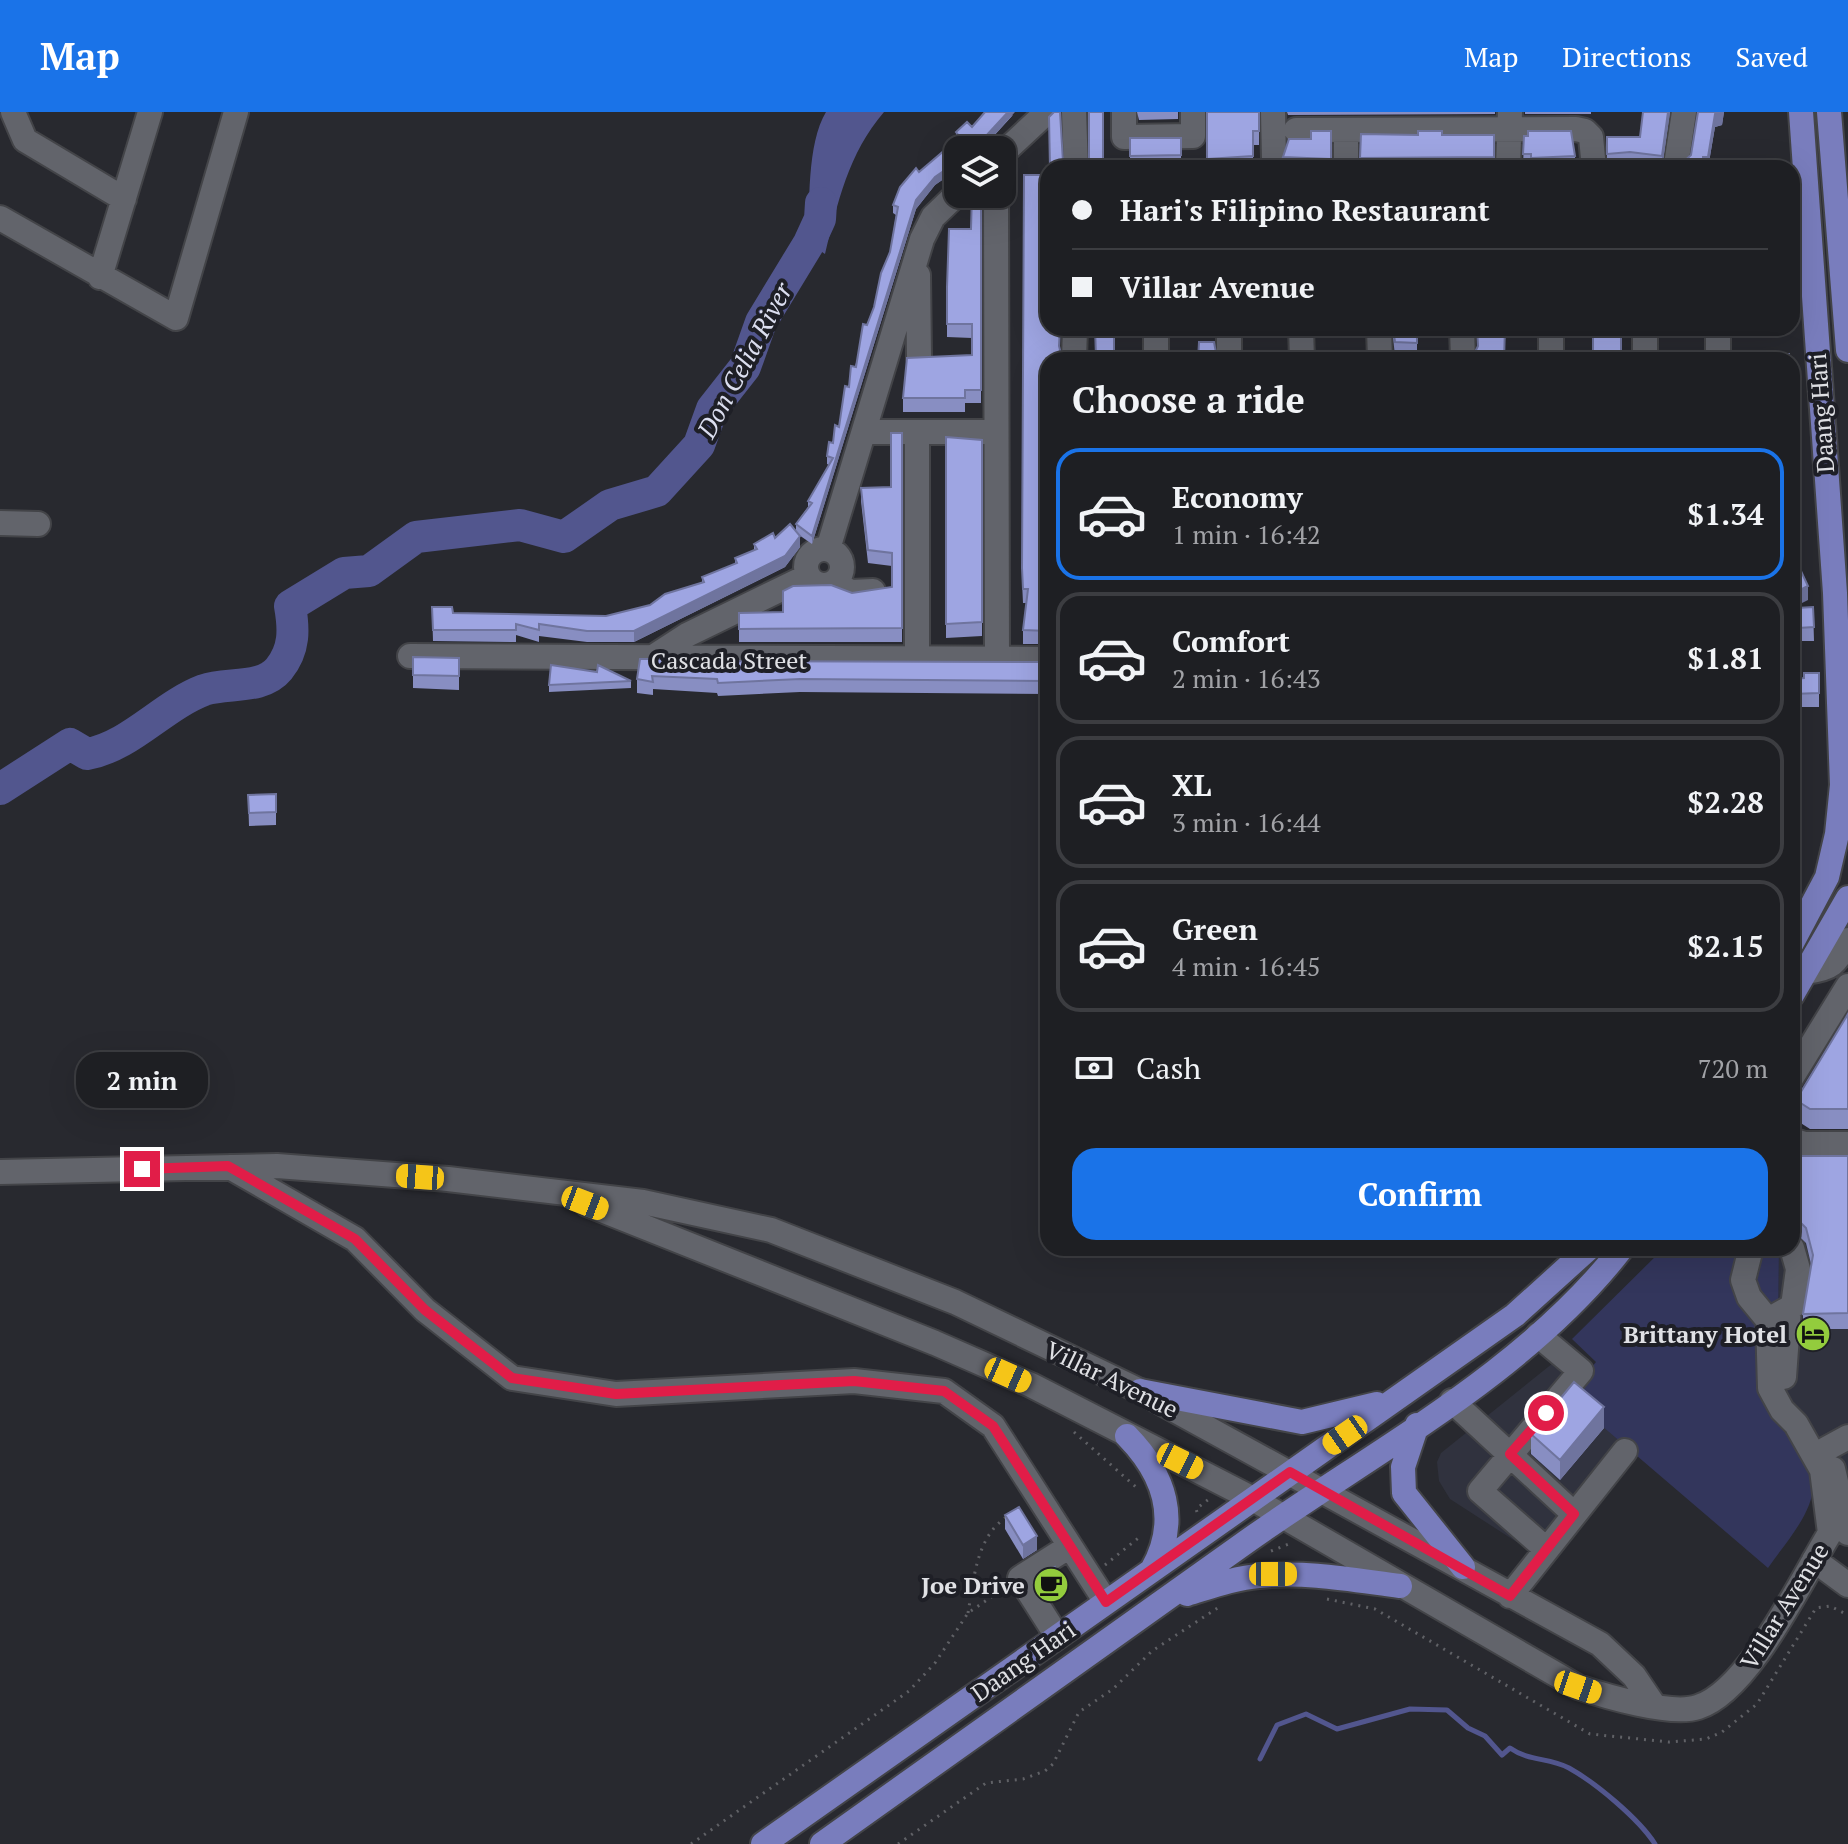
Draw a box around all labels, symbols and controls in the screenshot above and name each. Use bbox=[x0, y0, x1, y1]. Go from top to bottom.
text: Map bbox=[40, 31, 120, 81]
text: Map bbox=[1464, 38, 1518, 75]
text: Directions bbox=[1562, 38, 1692, 75]
text: Saved bbox=[1736, 38, 1808, 75]
map controls bbox=[944, 136, 1016, 208]
button: layers bbox=[944, 136, 1016, 208]
text: Hari's Filipino Restaurant bbox=[1120, 190, 1490, 230]
text: Villar Avenue bbox=[1120, 267, 1315, 307]
water label: Don Celia River bbox=[688, 276, 800, 444]
street label: Daang Hari bbox=[1801, 352, 1841, 474]
text: Choose a ride bbox=[1072, 376, 1305, 423]
text: Economy bbox=[1172, 477, 1303, 517]
icon: car bbox=[1076, 478, 1148, 550]
text: $1.34 bbox=[1687, 494, 1764, 534]
text: 1 min · 16:42 bbox=[1172, 517, 1321, 551]
text: Comfort bbox=[1172, 621, 1290, 661]
icon: car bbox=[1076, 622, 1148, 694]
text: $1.81 bbox=[1687, 638, 1764, 678]
street label: Cascada Street bbox=[651, 644, 807, 676]
text: 2 min · 16:43 bbox=[1172, 661, 1321, 695]
text: XL bbox=[1172, 765, 1211, 805]
icon: car bbox=[1076, 766, 1148, 838]
text: $2.28 bbox=[1687, 782, 1764, 822]
text: 3 min · 16:44 bbox=[1172, 805, 1321, 839]
text: Green bbox=[1172, 909, 1258, 949]
icon: car bbox=[1076, 910, 1148, 982]
text: $2.15 bbox=[1687, 926, 1764, 966]
text: 4 min · 16:45 bbox=[1172, 949, 1321, 983]
icon: cash bbox=[1072, 1046, 1116, 1090]
text: Cash bbox=[1136, 1048, 1201, 1088]
text: 720 m bbox=[1698, 1051, 1768, 1085]
callout: 2 min bbox=[76, 1053, 208, 1109]
text: 2 min bbox=[106, 1063, 178, 1097]
button: Confirm bbox=[1072, 1148, 1768, 1240]
route end bbox=[124, 1151, 160, 1187]
car bbox=[395, 1163, 445, 1191]
car bbox=[558, 1183, 612, 1223]
hotel icon: Brittany Hotel bbox=[1794, 1315, 1832, 1353]
place label: Brittany Hotel bbox=[1623, 1318, 1787, 1350]
street label: Villar Avenue bbox=[1041, 1333, 1183, 1425]
car bbox=[981, 1354, 1035, 1396]
route start bbox=[1528, 1395, 1564, 1431]
car bbox=[1318, 1411, 1372, 1459]
car bbox=[1153, 1440, 1207, 1482]
street label: Villar Avenue bbox=[1732, 1537, 1836, 1675]
car bbox=[1249, 1562, 1297, 1586]
cafe icon: Joe Drive bbox=[1032, 1566, 1070, 1604]
place label: Joe Drive bbox=[921, 1569, 1025, 1601]
street label: Daang Hari bbox=[965, 1613, 1081, 1709]
car bbox=[1551, 1668, 1605, 1706]

